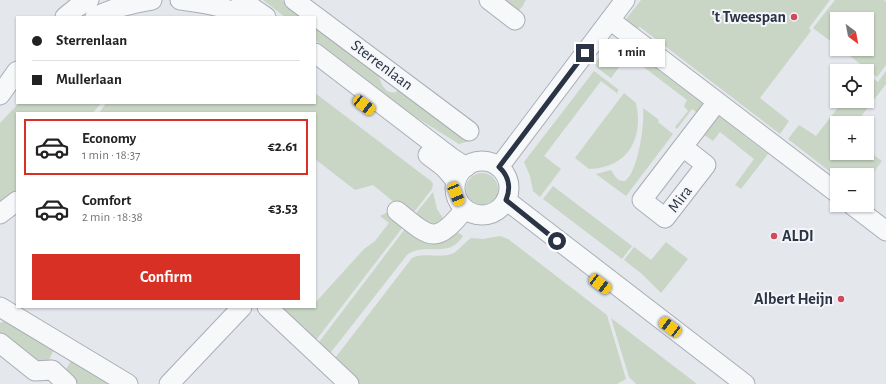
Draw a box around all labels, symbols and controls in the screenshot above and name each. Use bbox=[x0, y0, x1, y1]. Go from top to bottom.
place label: 't Tweespan bbox=[712, 9, 786, 25]
marker: 't Tweespan bbox=[789, 12, 799, 22]
north arrow bbox=[830, 12, 874, 56]
map controls bbox=[830, 12, 874, 212]
text: Sterrenlaan bbox=[56, 33, 127, 48]
street label: Sterrenlaan bbox=[348, 37, 416, 93]
callout: 1 min bbox=[599, 39, 665, 67]
route end bbox=[576, 44, 594, 62]
text: 1 min bbox=[618, 46, 646, 59]
button: locate bbox=[830, 64, 874, 108]
text: Mullerlaan bbox=[56, 72, 122, 87]
car bbox=[351, 93, 377, 117]
button: + bbox=[830, 116, 874, 160]
icon: car bbox=[34, 129, 70, 165]
text: Economy bbox=[82, 131, 136, 146]
text: €2.61 bbox=[268, 139, 298, 154]
text: 1 min · 18:37 bbox=[82, 149, 141, 162]
button: − bbox=[830, 168, 874, 212]
car bbox=[446, 181, 466, 207]
street label: Mira bbox=[665, 183, 695, 215]
icon: car bbox=[34, 191, 70, 227]
text: Comfort bbox=[82, 193, 131, 208]
text: €3.53 bbox=[268, 201, 298, 216]
text: 2 min · 18:38 bbox=[82, 211, 143, 224]
place label: ALDI bbox=[782, 228, 814, 244]
marker: ALDI bbox=[769, 231, 779, 241]
route start bbox=[548, 232, 566, 250]
button: Confirm bbox=[32, 254, 300, 300]
car bbox=[587, 272, 613, 296]
place label: Albert Heijn bbox=[754, 291, 833, 308]
marker: Albert Heijn bbox=[836, 294, 846, 304]
car bbox=[657, 315, 683, 339]

